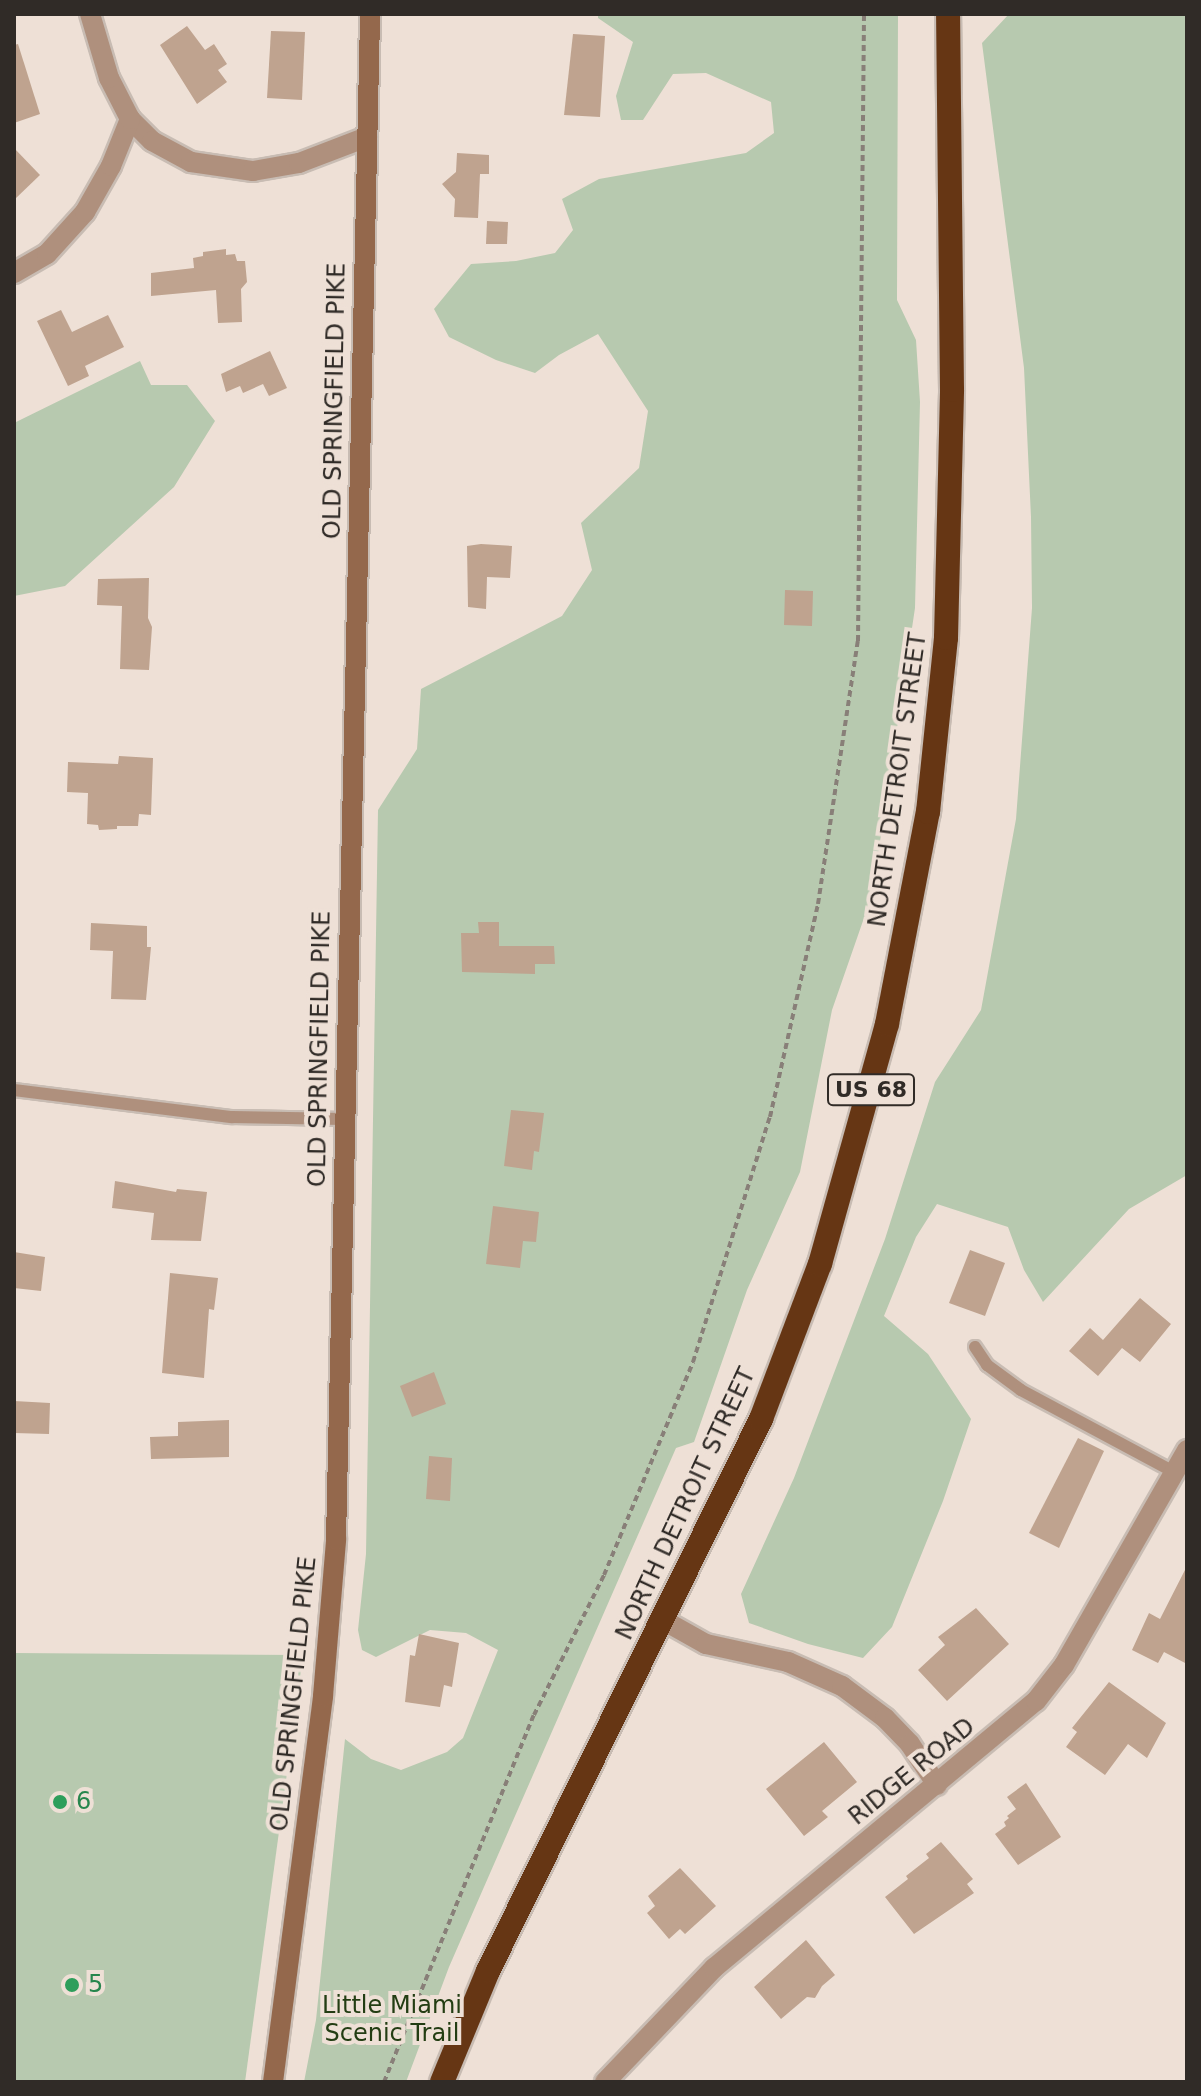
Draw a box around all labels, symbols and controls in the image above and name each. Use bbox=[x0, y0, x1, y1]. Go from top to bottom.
street label: OLD SPRINGFIELD PIKE bbox=[318, 263, 352, 539]
street label: NORTH DETROIT STREET bbox=[863, 631, 933, 929]
street label: OLD SPRINGFIELD PIKE bbox=[303, 911, 337, 1187]
road number: US 68 bbox=[827, 1072, 915, 1108]
street label: NORTH DETROIT STREET bbox=[610, 1363, 762, 1645]
street label: OLD SPRINGFIELD PIKE bbox=[265, 1555, 323, 1833]
street label: RIDGE ROAD bbox=[843, 1712, 981, 1832]
place label: 6 bbox=[76, 1788, 91, 1816]
marker: 6 bbox=[51, 1793, 69, 1811]
place label: 5 bbox=[88, 1971, 103, 1999]
marker: 5 bbox=[63, 1976, 81, 1994]
park label: Little Miami Scenic Trail bbox=[322, 1992, 462, 2048]

